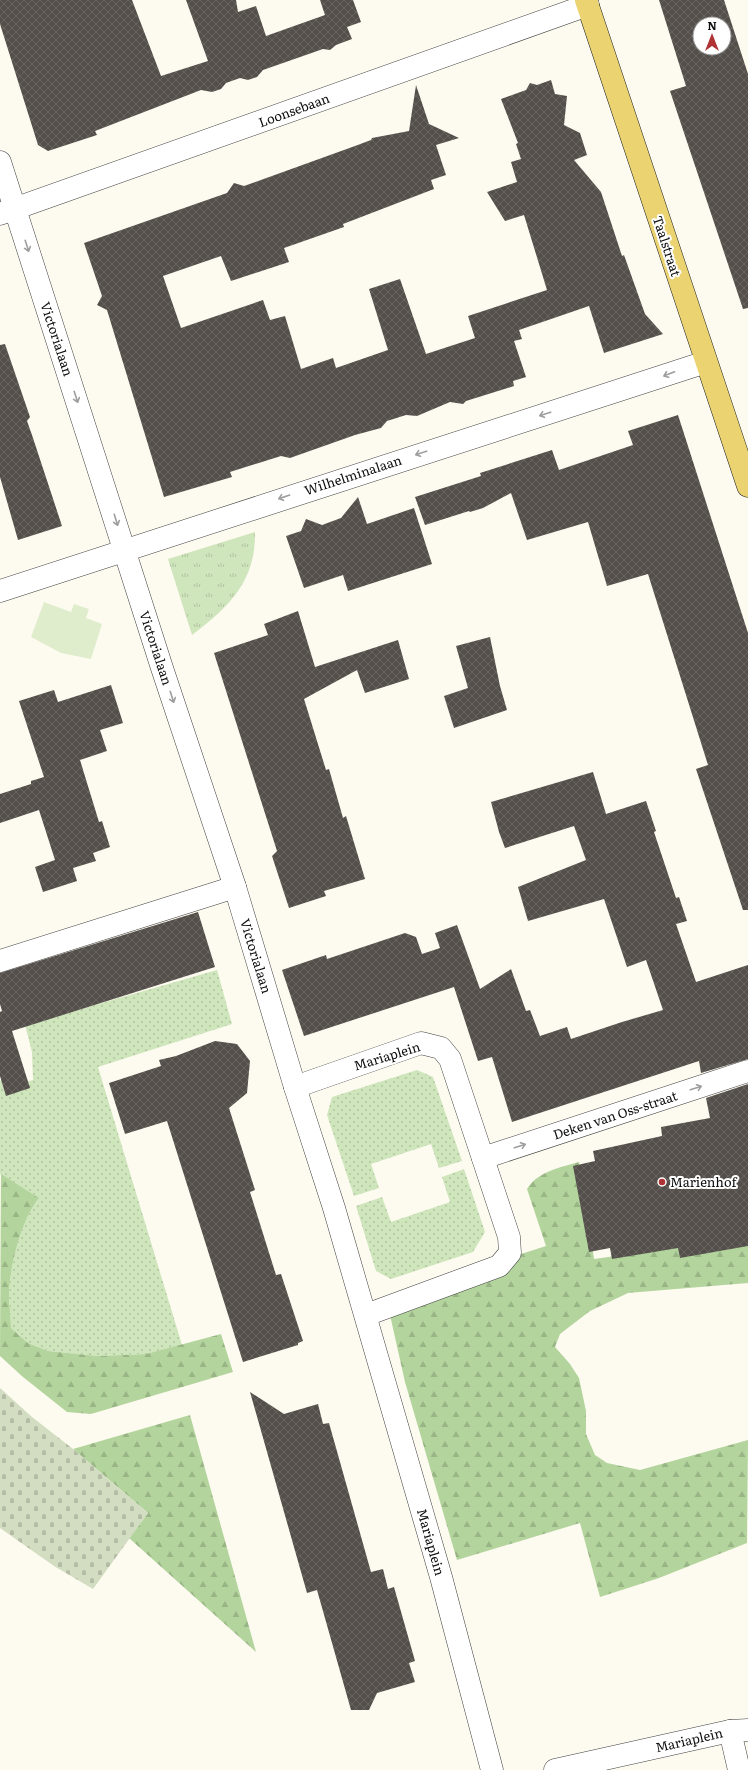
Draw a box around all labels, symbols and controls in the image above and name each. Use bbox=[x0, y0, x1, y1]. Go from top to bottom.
north arrow bbox=[692, 16, 732, 56]
text: N bbox=[707, 17, 717, 33]
street label: Loonsebaan bbox=[256, 88, 332, 131]
street label: Taalstraat bbox=[649, 213, 686, 279]
one-way arrow bbox=[24, 240, 31, 253]
street label: Victorialaan bbox=[37, 299, 79, 379]
one-way arrow bbox=[663, 370, 675, 378]
one-way arrow bbox=[72, 390, 80, 402]
one-way arrow bbox=[539, 410, 551, 418]
street label: Wilhelminalaan bbox=[302, 450, 404, 499]
one-way arrow bbox=[415, 450, 428, 457]
one-way arrow bbox=[278, 494, 291, 501]
one-way arrow bbox=[112, 514, 120, 526]
street label: Victorialaan bbox=[136, 608, 178, 688]
one-way arrow bbox=[169, 691, 176, 704]
street label: Victorialaan bbox=[236, 916, 277, 996]
street label: Mariaplein bbox=[351, 1036, 423, 1075]
one-way arrow bbox=[690, 1084, 703, 1091]
street label: Deken van Oss-straat bbox=[550, 1085, 680, 1144]
one-way arrow bbox=[513, 1142, 526, 1149]
place label: Marienhof bbox=[670, 1172, 738, 1191]
marker: Marienhof bbox=[657, 1177, 667, 1187]
street label: Mariaplein bbox=[413, 1506, 450, 1578]
street label: Mariaplein bbox=[653, 1722, 725, 1757]

